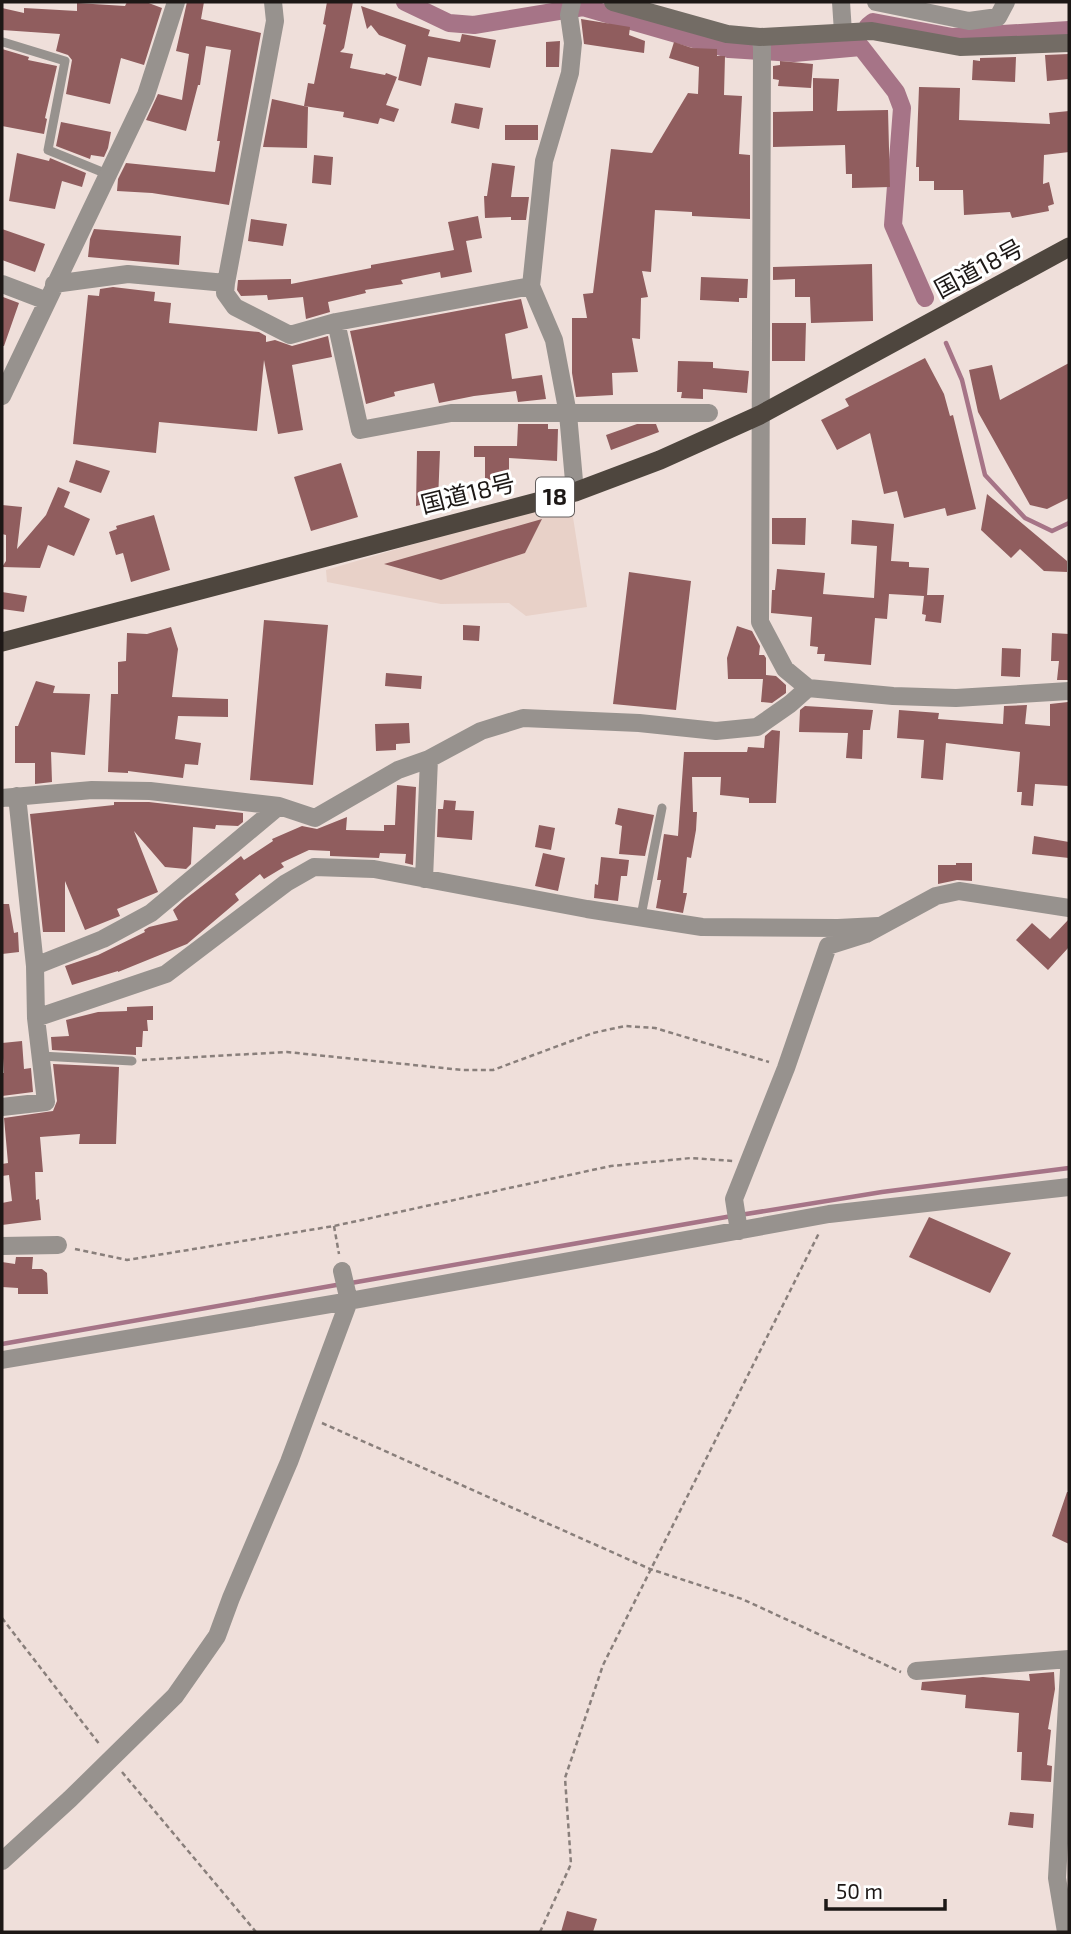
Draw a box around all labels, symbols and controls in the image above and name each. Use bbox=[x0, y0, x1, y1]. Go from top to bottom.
street label: 国道18号 bbox=[929, 232, 1028, 303]
street label: 国道18号 bbox=[417, 467, 518, 518]
road number: 18 bbox=[536, 477, 574, 516]
scale bar bbox=[826, 1868, 945, 1912]
text: 50 m bbox=[836, 1878, 883, 1903]

